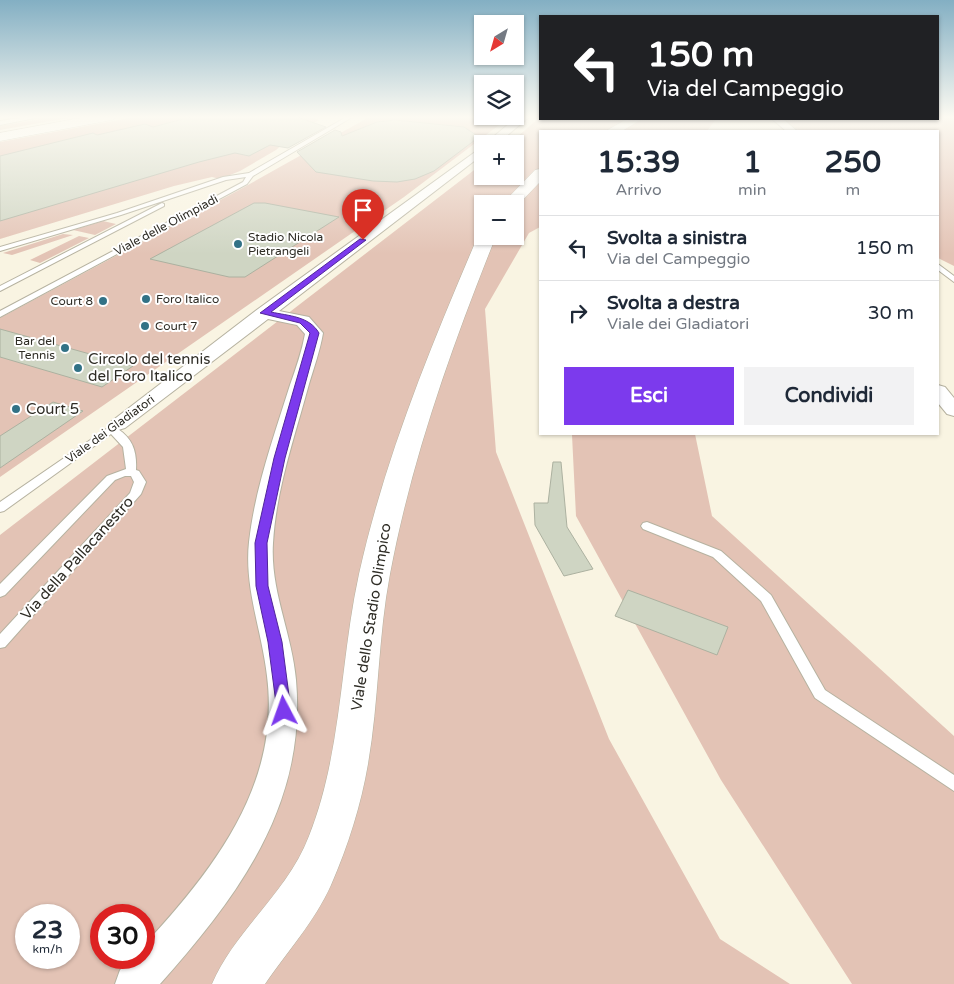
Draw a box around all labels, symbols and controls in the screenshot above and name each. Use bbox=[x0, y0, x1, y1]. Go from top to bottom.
north arrow bbox=[474, 15, 524, 65]
map controls bbox=[474, 15, 524, 245]
text: 150 m bbox=[647, 34, 754, 76]
icon: left bbox=[564, 35, 629, 100]
button: layers bbox=[474, 75, 524, 125]
text: Via del Campeggio bbox=[647, 76, 844, 102]
button: + bbox=[474, 135, 524, 185]
text: 15:39 bbox=[597, 144, 680, 181]
text: 1 bbox=[743, 144, 762, 181]
text: 250 bbox=[825, 144, 881, 181]
text: Arrivo bbox=[615, 180, 662, 200]
text: min bbox=[738, 180, 767, 200]
text: m bbox=[845, 180, 860, 200]
pin bbox=[342, 189, 384, 240]
street label: Viale delle Olimpiadi bbox=[112, 192, 220, 258]
button: − bbox=[474, 195, 524, 245]
icon: arrive bbox=[349, 196, 377, 224]
text: Svolta a sinistra bbox=[607, 227, 747, 249]
place label: Stadio Nicola Pietrangeli bbox=[248, 230, 323, 258]
icon: left bbox=[564, 234, 592, 262]
text: 150 m bbox=[856, 237, 914, 259]
marker: Stadio Nicola Pietrangeli bbox=[232, 238, 244, 250]
text: Via del Campeggio bbox=[607, 249, 750, 269]
place label: Foro Italico bbox=[156, 292, 219, 306]
text: Svolta a destra bbox=[607, 292, 740, 314]
marker: Foro Italico bbox=[140, 293, 152, 305]
place label: Court 8 bbox=[50, 294, 93, 308]
marker: Court 8 bbox=[97, 295, 109, 307]
icon: right bbox=[564, 299, 592, 327]
text: 30 m bbox=[868, 302, 914, 324]
text: Viale dei Gladiatori bbox=[607, 314, 749, 334]
place label: Court 7 bbox=[155, 319, 198, 333]
marker: Court 7 bbox=[139, 320, 151, 332]
place label: Bar del Tennis bbox=[15, 334, 55, 362]
marker: Bar del Tennis bbox=[59, 342, 71, 354]
place label: Circolo del tennis del Foro Italico bbox=[88, 350, 210, 385]
marker: Circolo del tennis del Foro Italico bbox=[72, 362, 84, 374]
button: Esci bbox=[564, 367, 734, 425]
button: Condividi bbox=[744, 367, 914, 425]
street label: Viale dei Gladiatori bbox=[63, 392, 157, 466]
place label: Court 5 bbox=[26, 400, 79, 418]
marker: Court 5 bbox=[10, 403, 22, 415]
street label: Via della Pallacanestro bbox=[17, 493, 137, 623]
street label: Viale dello Stadio Olimpico bbox=[347, 522, 395, 712]
position arrow bbox=[257, 684, 309, 736]
speed limit sign: 30 bbox=[90, 904, 155, 969]
text: 23 bbox=[32, 915, 63, 945]
text: km/h bbox=[32, 942, 63, 956]

